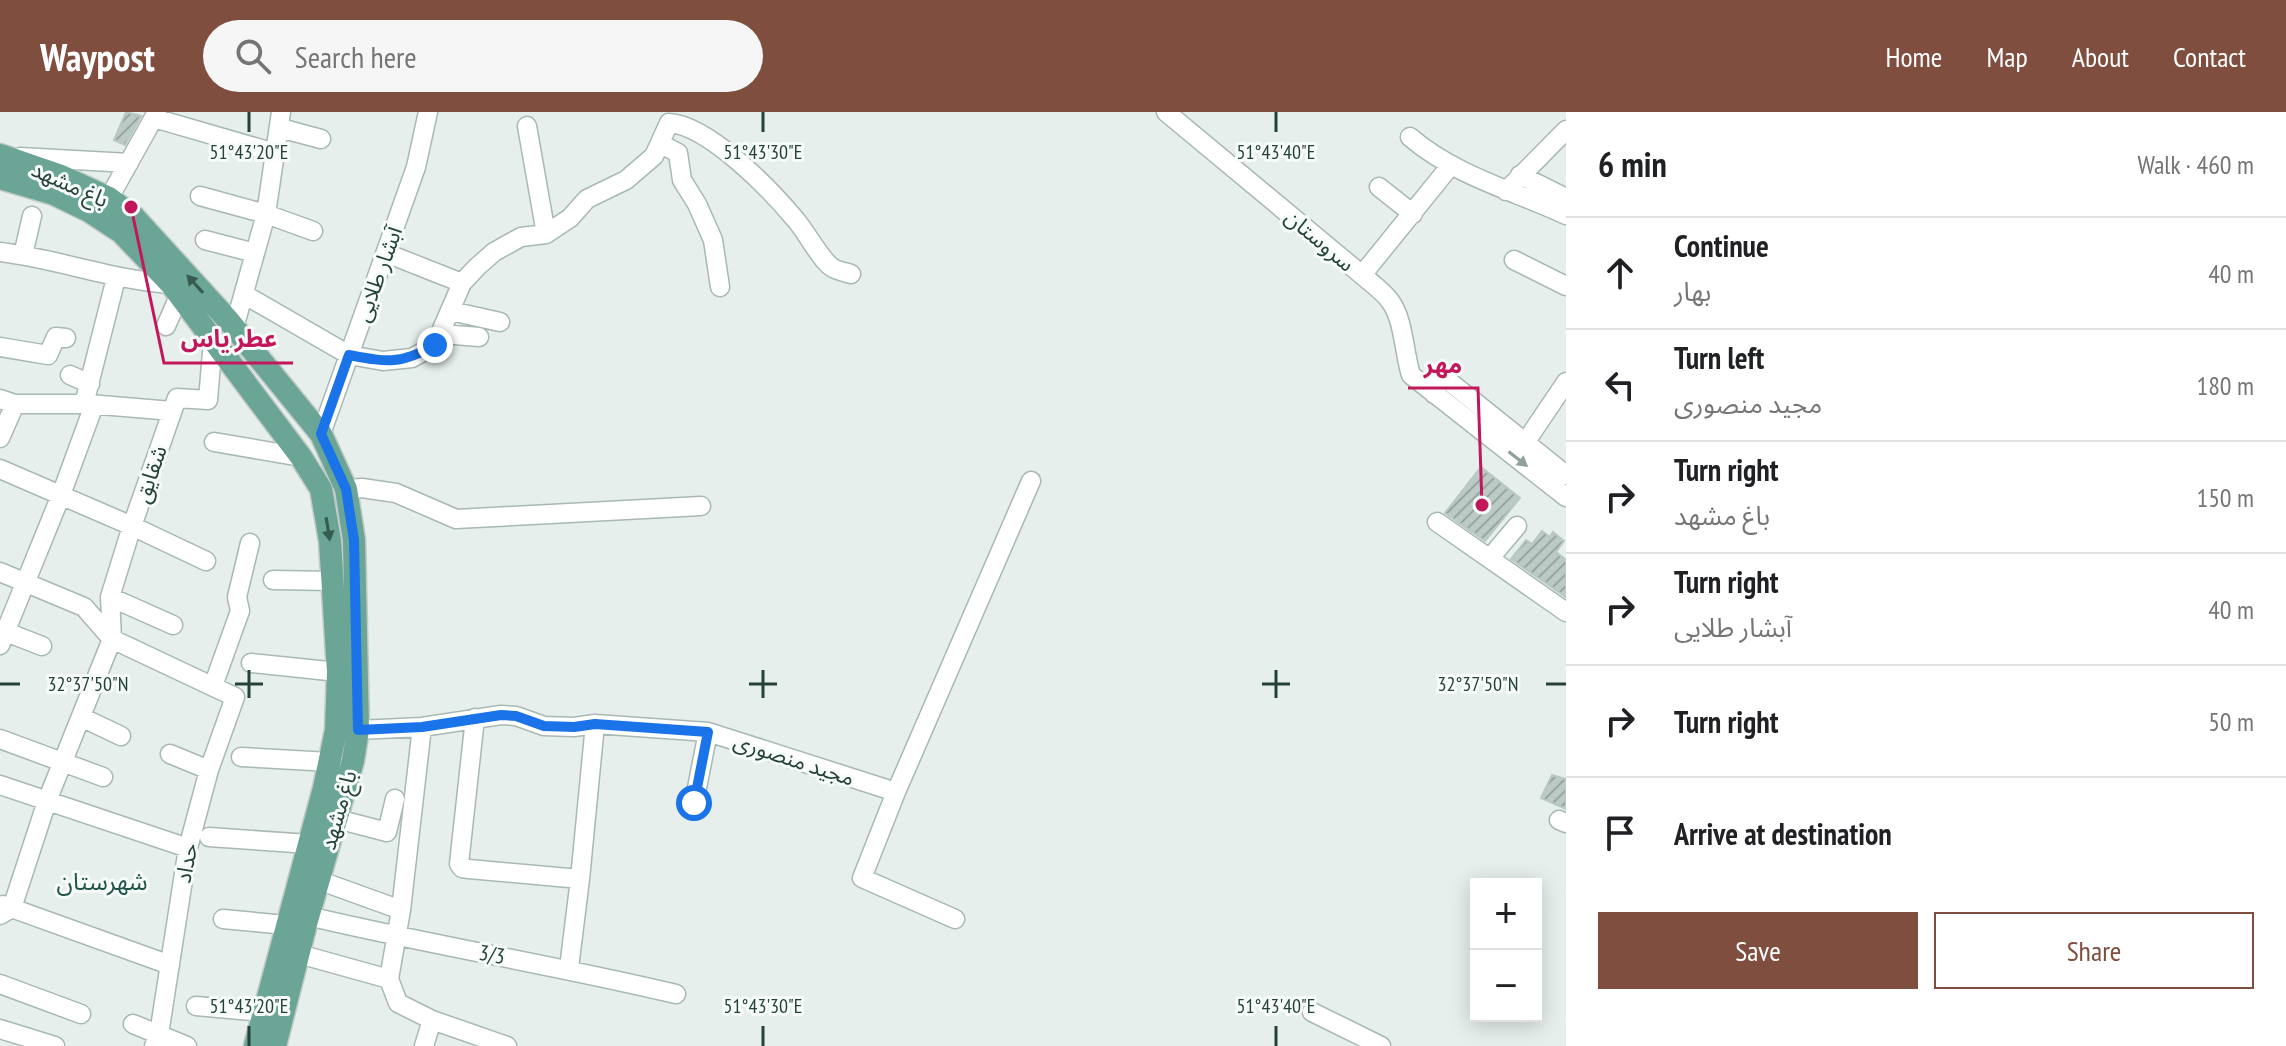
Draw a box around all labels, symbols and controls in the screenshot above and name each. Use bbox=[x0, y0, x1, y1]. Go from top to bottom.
search box bbox=[203, 20, 763, 92]
text: Waypost bbox=[40, 32, 155, 81]
icon: search bbox=[231, 34, 275, 78]
text: Search here bbox=[295, 37, 417, 76]
text: Home bbox=[1886, 38, 1942, 75]
text: Map bbox=[1986, 38, 2028, 75]
text: About bbox=[2072, 38, 2129, 75]
text: Contact bbox=[2173, 38, 2246, 75]
text: 51°43'20"E bbox=[210, 139, 288, 165]
text: 51°43'30"E bbox=[724, 139, 802, 165]
text: 51°43'40"E bbox=[1237, 139, 1315, 165]
text: 6 min bbox=[1598, 142, 1667, 186]
text: Walk · 460 m bbox=[2137, 148, 2254, 181]
street label: باغ مشهد bbox=[26, 155, 113, 216]
street label: سروستان bbox=[1279, 203, 1361, 277]
street label: آبشار طلایی bbox=[348, 221, 409, 326]
text: Continue bbox=[1674, 226, 1769, 265]
icon: ahead bbox=[1598, 251, 1642, 295]
text: 40 m bbox=[2208, 257, 2254, 290]
one-way arrow bbox=[186, 275, 204, 294]
text: بهار bbox=[1674, 275, 1711, 308]
callout: عطر یاس bbox=[164, 315, 293, 363]
text: عطر یاس bbox=[181, 323, 277, 354]
route end bbox=[417, 327, 453, 363]
text: Turn left bbox=[1674, 338, 1764, 377]
callout: مهر bbox=[1408, 340, 1478, 388]
text: مهر bbox=[1423, 349, 1462, 380]
icon: left bbox=[1598, 363, 1642, 407]
text: 180 m bbox=[2196, 369, 2254, 402]
text: مجید منصوری bbox=[1674, 387, 1822, 420]
street label: شقایق bbox=[127, 442, 173, 506]
text: Turn right bbox=[1674, 450, 1778, 489]
one-way arrow bbox=[1508, 451, 1528, 467]
icon: right bbox=[1598, 475, 1642, 519]
text: 150 m bbox=[2196, 481, 2254, 514]
text: باغ مشهد bbox=[1674, 499, 1770, 532]
one-way arrow bbox=[322, 516, 335, 541]
text: Turn right bbox=[1674, 562, 1778, 601]
icon: right bbox=[1598, 587, 1642, 631]
text: 40 m bbox=[2208, 593, 2254, 626]
text: آبشار طلایی bbox=[1674, 611, 1792, 644]
text: 32°37'50"N bbox=[48, 671, 128, 697]
text: 32°37'50"N bbox=[1438, 671, 1518, 697]
icon: right bbox=[1598, 699, 1642, 743]
text: Turn right bbox=[1674, 702, 1778, 741]
text: 50 m bbox=[2208, 705, 2254, 738]
street label: مجید منصوری bbox=[730, 726, 858, 792]
street label: باغ مشهد bbox=[313, 767, 366, 854]
route start bbox=[676, 785, 712, 821]
icon: arrive bbox=[1598, 811, 1642, 855]
text: Arrive at destination bbox=[1674, 814, 1892, 853]
street label: حداد bbox=[168, 840, 204, 886]
district label: شهرستان bbox=[57, 866, 147, 897]
map controls bbox=[1470, 878, 1542, 1022]
button: + bbox=[1470, 878, 1542, 950]
button: Save bbox=[1598, 912, 1918, 989]
button: Share bbox=[1934, 912, 2254, 989]
street label: 3/3 bbox=[477, 938, 507, 970]
button: − bbox=[1470, 950, 1542, 1022]
text: 51°43'20"E bbox=[210, 993, 288, 1019]
text: 51°43'30"E bbox=[724, 993, 802, 1019]
text: 51°43'40"E bbox=[1237, 993, 1315, 1019]

